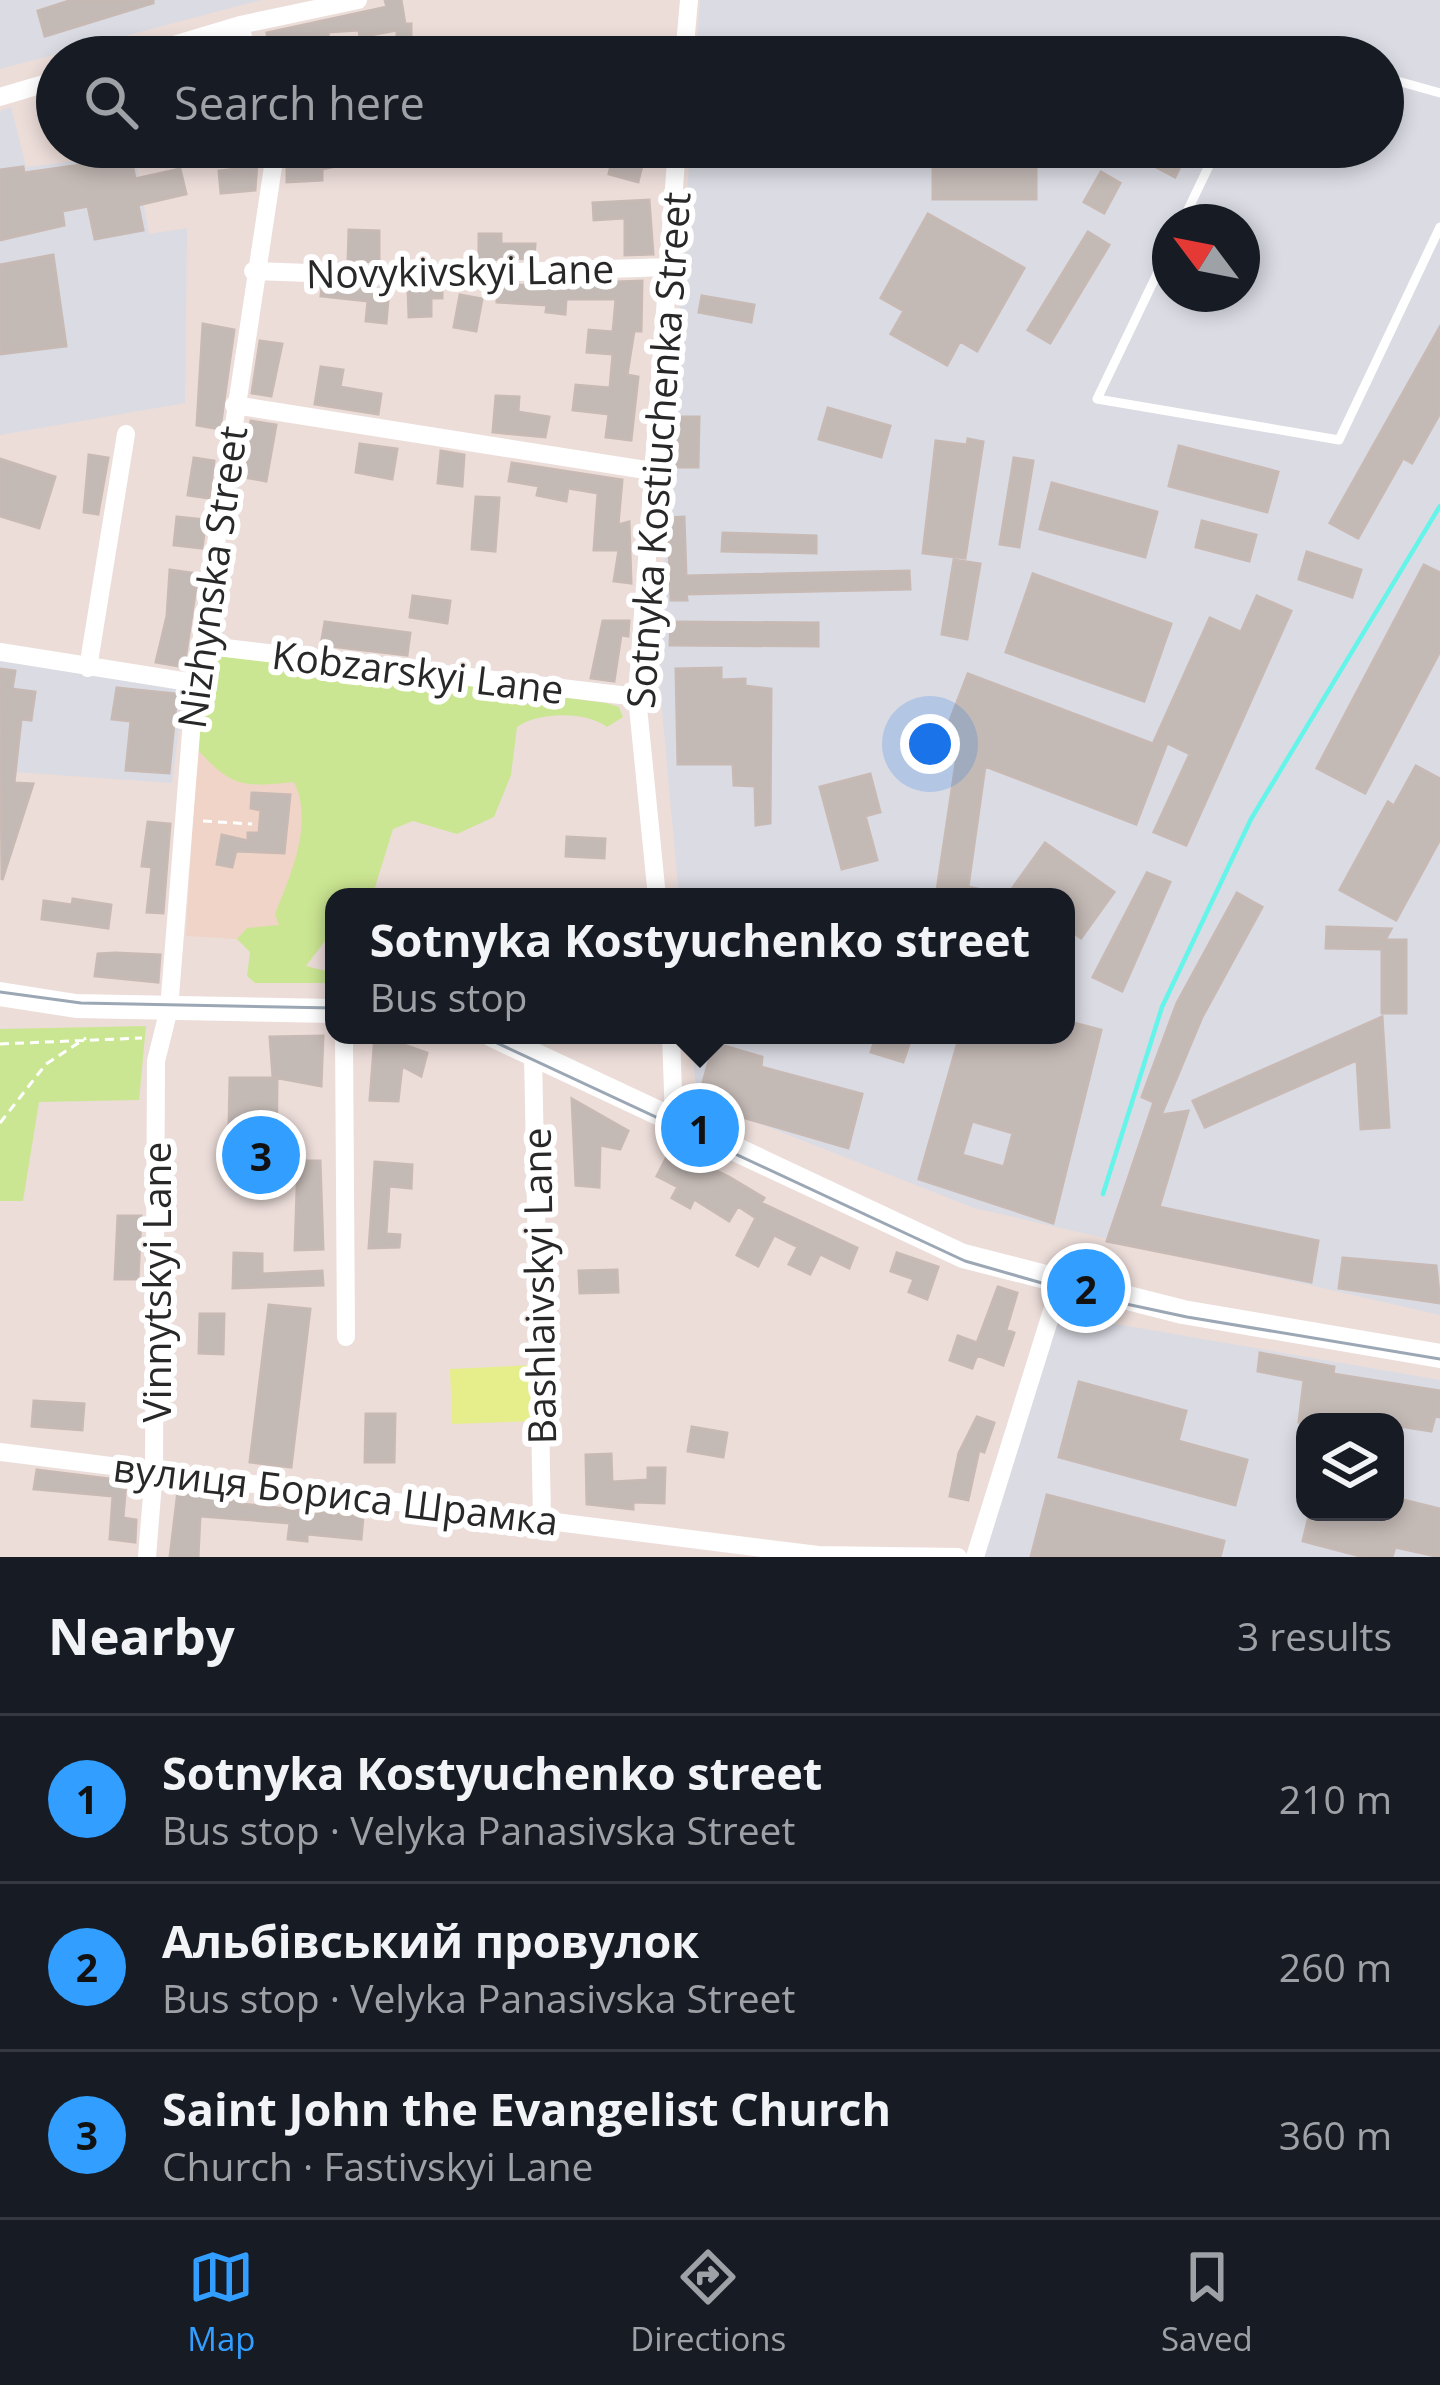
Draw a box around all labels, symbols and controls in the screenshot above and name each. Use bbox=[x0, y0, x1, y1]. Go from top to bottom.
search box bbox=[36, 36, 1404, 168]
icon: search bbox=[78, 69, 144, 135]
text: Search here bbox=[174, 72, 425, 133]
street label: Sotnyka Kostiuchenka Street bbox=[613, 190, 701, 710]
north arrow bbox=[1152, 204, 1260, 312]
street label: Novykivskyi Lane bbox=[306, 241, 614, 299]
street label: Nizhynska Street bbox=[164, 422, 258, 732]
street label: Kobzarskyi Lane bbox=[269, 627, 567, 715]
your location bbox=[900, 714, 960, 774]
popup bbox=[325, 888, 1075, 1044]
text: Sotnyka Kostyuchenko street bbox=[370, 909, 1030, 970]
text: Bus stop bbox=[370, 970, 527, 1023]
pin: 1 bbox=[661, 1083, 739, 1173]
pin: 3 bbox=[222, 1110, 300, 1200]
street label: Bashlaivskyi Lane bbox=[509, 1127, 567, 1445]
street label: Vinnytskyi Lane bbox=[129, 1142, 182, 1422]
pin: 2 bbox=[1047, 1243, 1125, 1333]
map controls bbox=[1296, 1413, 1404, 1521]
button: layers bbox=[1296, 1413, 1404, 1521]
street label: вулиця Бориса Шрамка bbox=[111, 1439, 561, 1547]
text: Nearby bbox=[48, 1600, 235, 1670]
text: 3 results bbox=[1237, 1609, 1392, 1662]
text: Sotnyka Kostyuchenko street bbox=[162, 1742, 822, 1803]
text: 1 bbox=[76, 1772, 98, 1825]
text: 210 m bbox=[1279, 1772, 1392, 1825]
text: Bus stop · Velyka Panasivska Street bbox=[162, 1803, 795, 1856]
text: Альбівський провулок bbox=[162, 1910, 699, 1971]
text: 2 bbox=[76, 1940, 98, 1993]
text: 260 m bbox=[1279, 1940, 1392, 1993]
text: Bus stop · Velyka Panasivska Street bbox=[162, 1971, 795, 2024]
text: Saint John the Evangelist Church bbox=[162, 2078, 891, 2139]
text: 3 bbox=[76, 2108, 98, 2161]
text: 360 m bbox=[1279, 2108, 1392, 2161]
text: Church · Fastivskyi Lane bbox=[162, 2139, 594, 2192]
tab: Map bbox=[187, 2244, 256, 2361]
tab: Directions bbox=[630, 2244, 786, 2361]
tab: Saved bbox=[1161, 2244, 1253, 2361]

